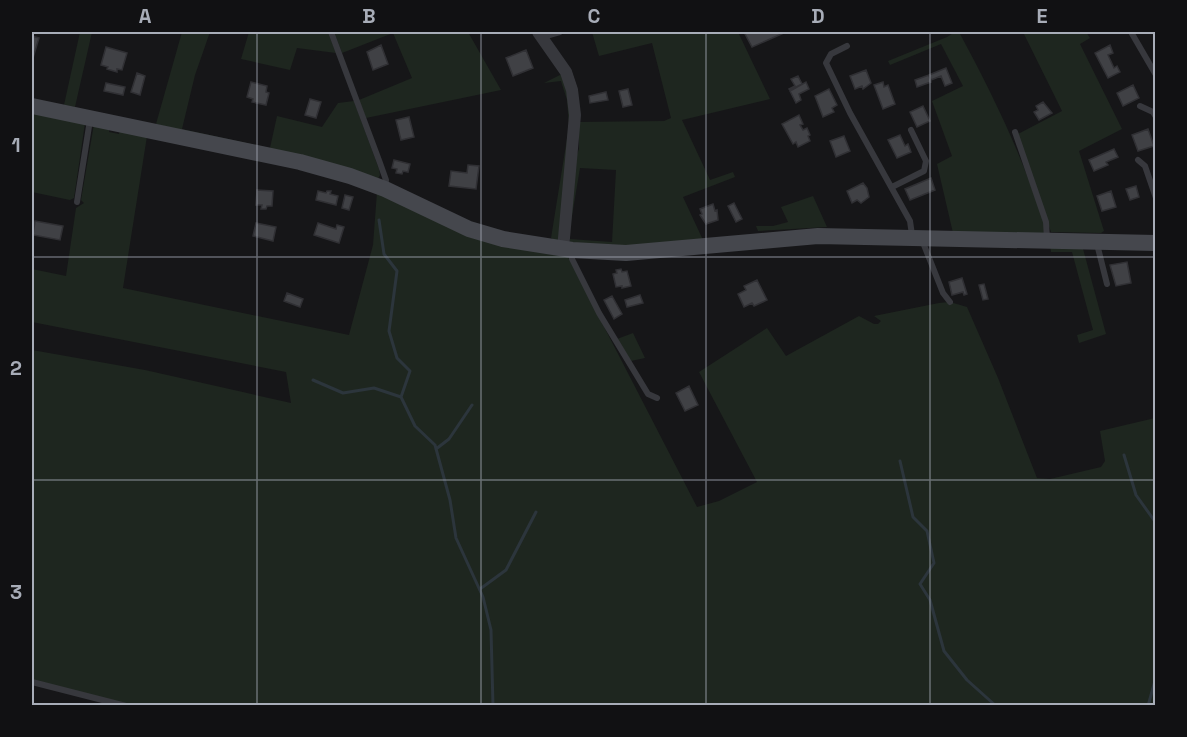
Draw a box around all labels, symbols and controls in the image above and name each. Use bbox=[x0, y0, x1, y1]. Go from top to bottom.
text: A bbox=[139, 3, 152, 29]
text: B bbox=[362, 3, 376, 29]
text: C bbox=[588, 3, 601, 29]
text: D bbox=[811, 3, 825, 29]
text: E bbox=[1036, 3, 1048, 29]
text: 1 bbox=[11, 132, 21, 158]
text: 2 bbox=[10, 355, 22, 381]
text: 3 bbox=[10, 579, 22, 605]

